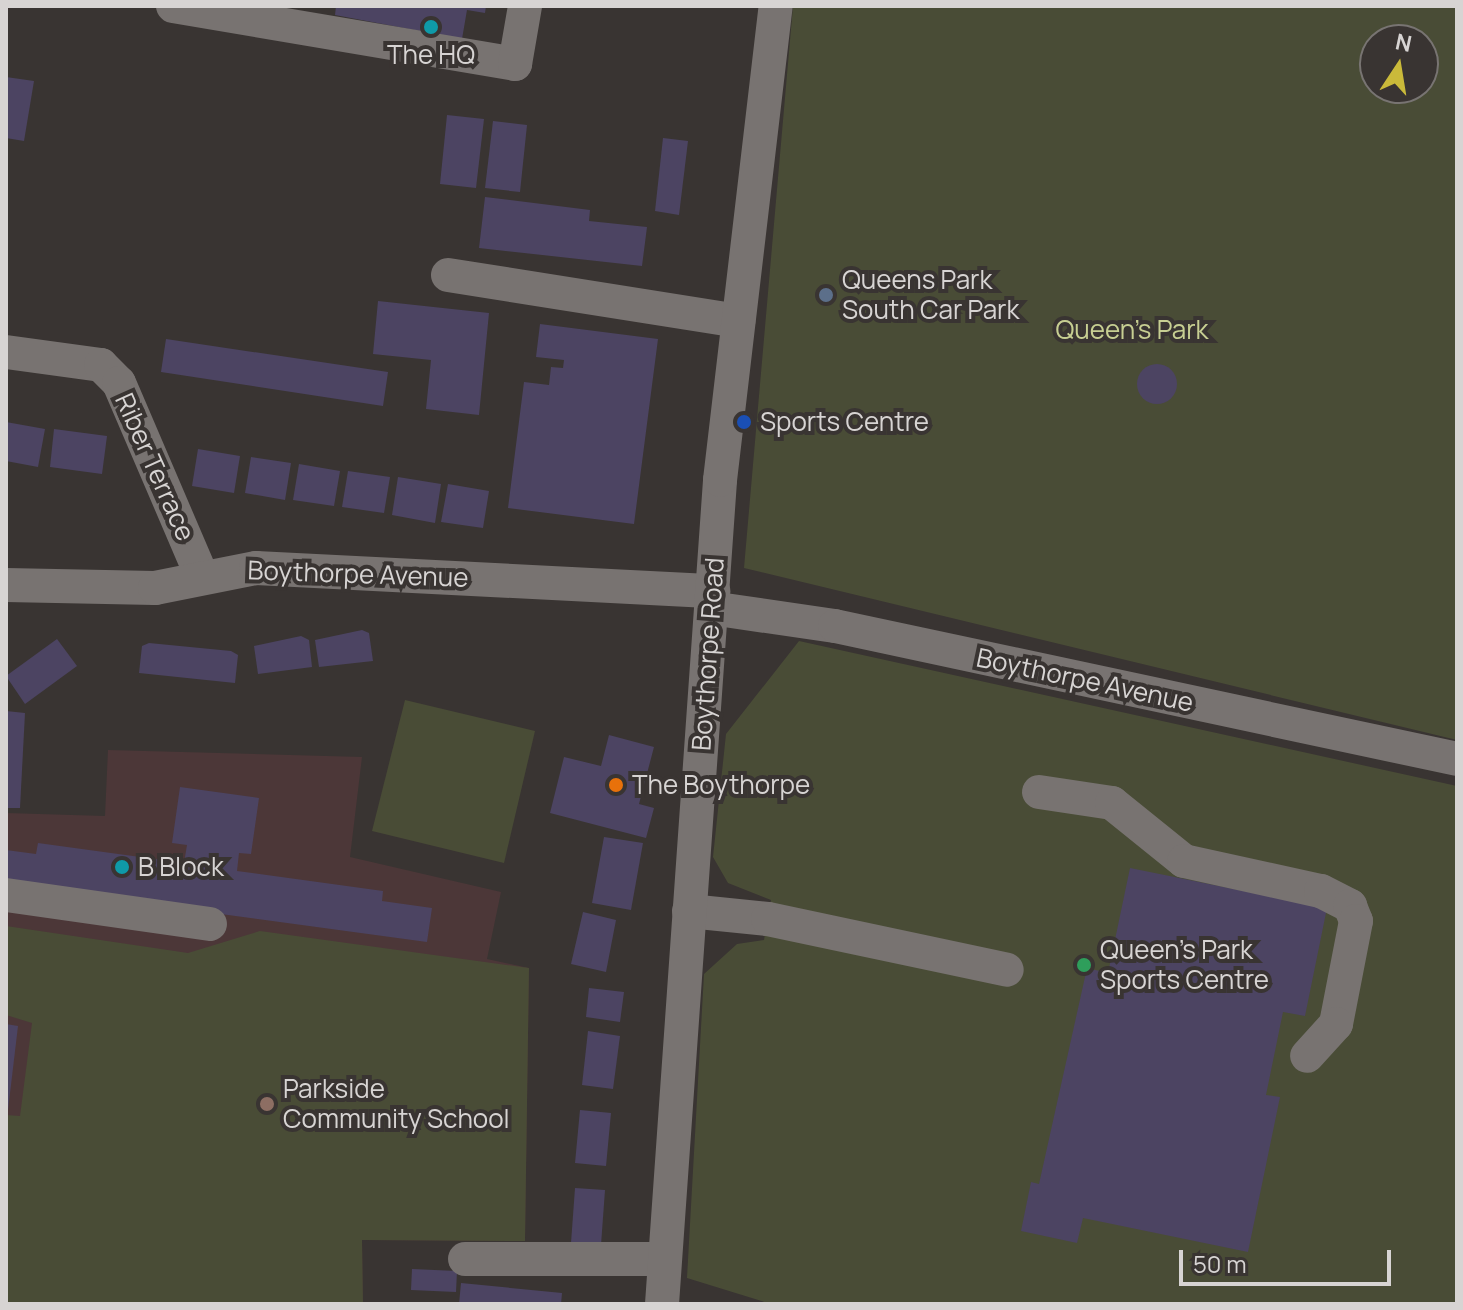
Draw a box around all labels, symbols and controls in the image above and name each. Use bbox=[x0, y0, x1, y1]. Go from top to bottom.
marker: The HQ bbox=[422, 18, 440, 36]
north arrow bbox=[1359, 24, 1439, 104]
text: N bbox=[1393, 26, 1414, 59]
place label: The HQ bbox=[387, 39, 475, 71]
place label: Queens Park South Car Park bbox=[842, 264, 1019, 326]
marker: Queens Park South Car Park bbox=[817, 286, 835, 304]
park label: Queen's Park bbox=[1056, 314, 1208, 346]
street label: Riber Terrace bbox=[109, 388, 201, 546]
place label: Sports Centre bbox=[760, 406, 929, 438]
marker: Sports Centre bbox=[735, 413, 753, 431]
street label: Boythorpe Avenue bbox=[247, 555, 469, 593]
street label: Boythorpe Road bbox=[686, 556, 730, 752]
street label: Boythorpe Avenue bbox=[974, 642, 1196, 718]
place label: The Boythorpe bbox=[632, 769, 810, 801]
marker: The Boythorpe bbox=[607, 776, 625, 794]
place label: B Block bbox=[138, 851, 224, 883]
marker: B Block bbox=[113, 858, 131, 876]
place label: Queen's Park Sports Centre bbox=[1100, 934, 1269, 996]
marker: Queen's Park Sports Centre bbox=[1075, 956, 1093, 974]
place label: Parkside Community School bbox=[283, 1073, 510, 1134]
marker: Parkside Community School bbox=[258, 1095, 276, 1113]
scale bar bbox=[1183, 1234, 1395, 1284]
text: 50 m bbox=[1193, 1247, 1247, 1280]

